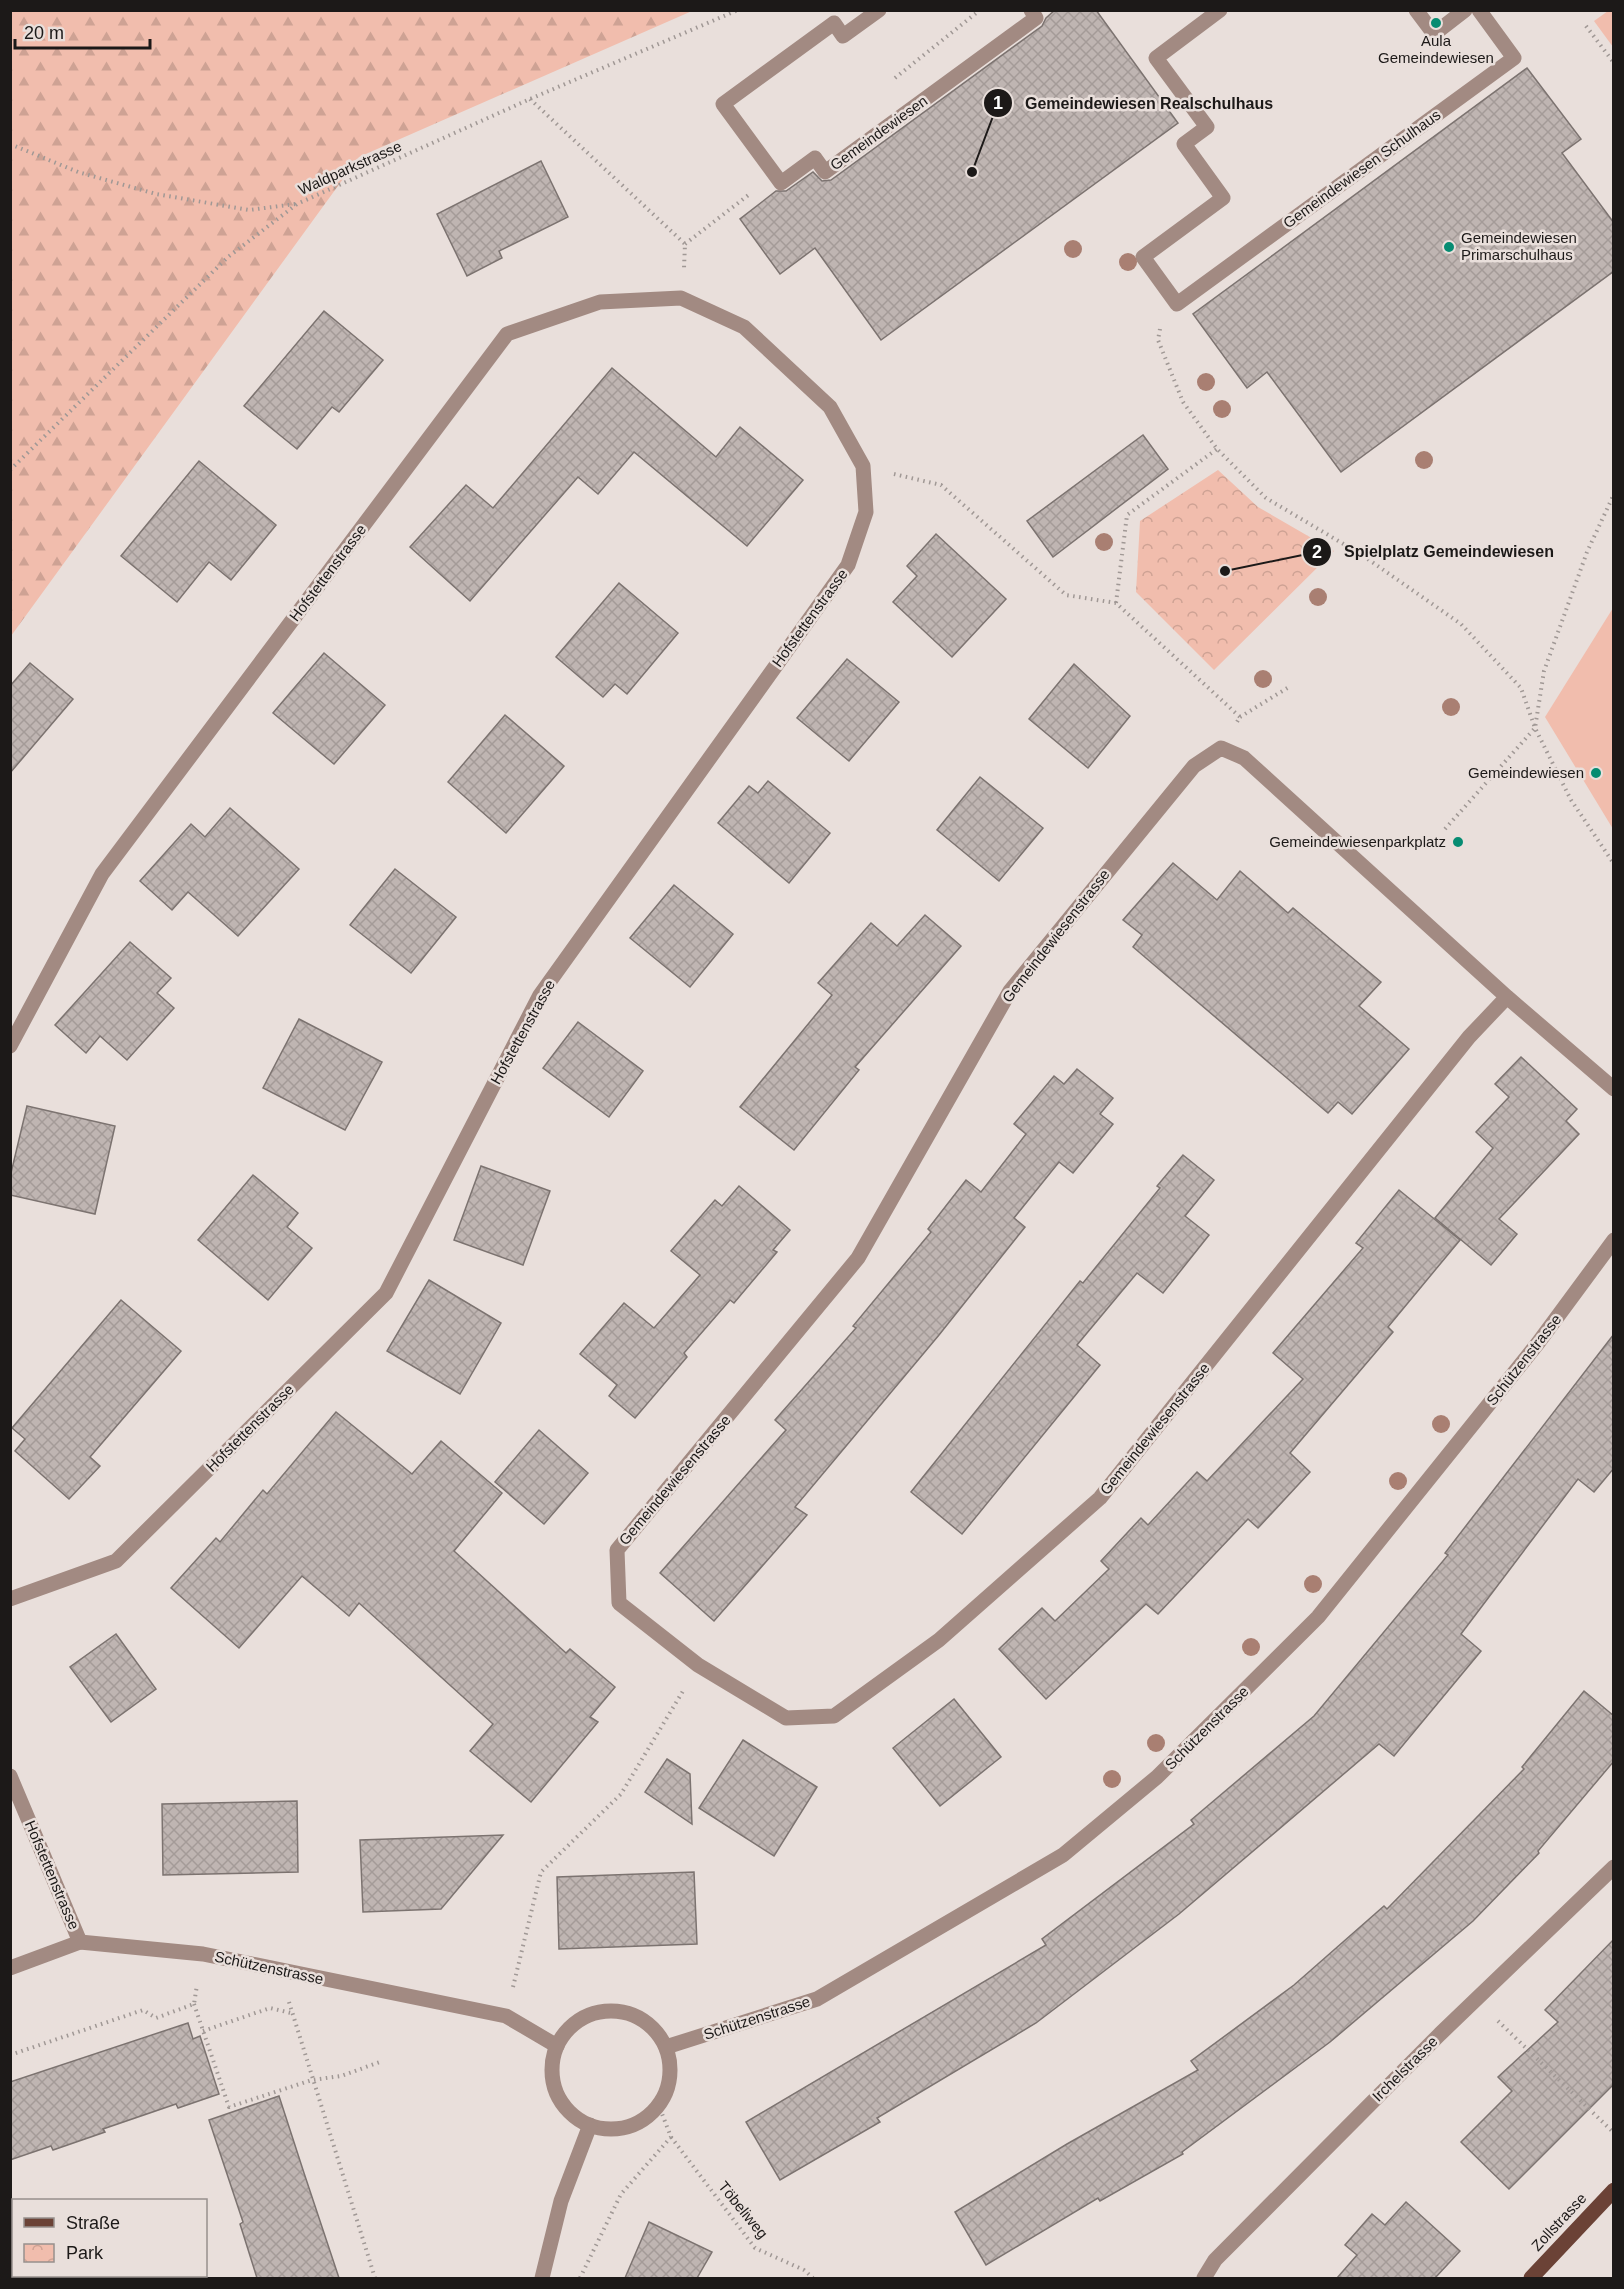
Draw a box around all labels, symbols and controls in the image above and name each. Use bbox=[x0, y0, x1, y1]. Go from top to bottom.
scale bar bbox=[15, 12, 150, 50]
marker: Aula Gemeindewiesen bbox=[1429, 16, 1443, 30]
text: 20 m bbox=[24, 23, 64, 43]
place label: Aula Gemeindewiesen bbox=[1378, 32, 1494, 66]
callout: Gemeindewiesen Realschulhaus bbox=[983, 86, 1285, 120]
street label: Gemeindewiesen bbox=[827, 92, 931, 174]
text: 1 bbox=[993, 93, 1003, 113]
text: Gemeindewiesen Realschulhaus bbox=[1025, 95, 1273, 112]
street label: Gemeindewiesen Schulhaus bbox=[1280, 106, 1444, 231]
street label: Waldparkstrasse bbox=[296, 137, 404, 198]
place label: Gemeindewiesen Primarschulhaus bbox=[1461, 229, 1577, 263]
marker: Gemeindewiesen Primarschulhaus bbox=[1442, 240, 1456, 254]
street label: Hofstettenstrasse bbox=[286, 521, 370, 624]
callout: Spielplatz Gemeindewiesen bbox=[1302, 535, 1566, 569]
text: 2 bbox=[1312, 542, 1322, 562]
text: Spielplatz Gemeindewiesen bbox=[1344, 543, 1554, 560]
street label: Hofstettenstrasse bbox=[768, 565, 851, 670]
place label: Gemeindewiesen bbox=[1468, 764, 1584, 781]
marker: Gemeindewiesen bbox=[1589, 766, 1603, 780]
place label: Gemeindewiesenparkplatz bbox=[1269, 833, 1446, 850]
marker: Gemeindewiesenparkplatz bbox=[1451, 835, 1465, 849]
street label: Gemeindewiesenstrasse bbox=[998, 866, 1113, 1006]
street label: Hofstettenstrasse bbox=[487, 977, 558, 1087]
street label: Schützenstrasse bbox=[1483, 1311, 1564, 1409]
street label: Gemeindewiesenstrasse bbox=[1096, 1360, 1213, 1498]
street label: Hofstettenstrasse bbox=[202, 1380, 297, 1475]
street label: Gemeindewiesenstrasse bbox=[615, 1411, 734, 1548]
street label: Schützenstrasse bbox=[1161, 1682, 1252, 1773]
street label: Hofstettenstrasse bbox=[22, 1818, 83, 1932]
street label: Schützenstrasse bbox=[213, 1948, 325, 1987]
street label: Schützenstrasse bbox=[701, 1992, 812, 2043]
street label: Irchelstrasse bbox=[1369, 2033, 1441, 2105]
street label: Töbeliweg bbox=[715, 2178, 772, 2242]
street label: Zollstrasse bbox=[1528, 2189, 1590, 2254]
legend bbox=[12, 2199, 207, 2277]
text: Straße bbox=[66, 2213, 120, 2233]
text: Park bbox=[66, 2243, 104, 2263]

